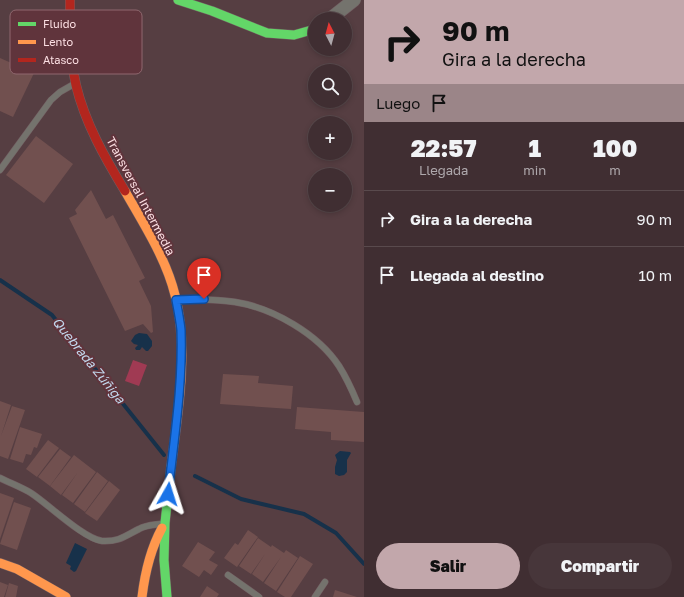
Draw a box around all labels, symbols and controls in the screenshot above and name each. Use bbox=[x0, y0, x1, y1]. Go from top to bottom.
legend bbox=[10, 10, 142, 74]
north arrow bbox=[308, 12, 352, 56]
map controls bbox=[308, 12, 352, 212]
text: 90 m bbox=[442, 14, 509, 47]
icon: right bbox=[376, 16, 428, 68]
text: Fluido bbox=[43, 17, 76, 30]
text: Lento bbox=[43, 35, 74, 48]
text: Gira a la derecha bbox=[442, 48, 586, 70]
text: Atasco bbox=[43, 53, 79, 66]
button: search bbox=[308, 64, 352, 108]
icon: arrive bbox=[428, 92, 450, 114]
text: Luego bbox=[376, 94, 420, 112]
button: + bbox=[308, 116, 352, 160]
text: 22:57 bbox=[411, 133, 477, 162]
text: 1 bbox=[528, 133, 541, 162]
text: 100 bbox=[593, 133, 637, 162]
street label: Transversal Intermedia bbox=[103, 134, 179, 258]
text: Llegada bbox=[419, 162, 468, 178]
text: min bbox=[523, 162, 546, 178]
text: m bbox=[609, 162, 621, 178]
button: − bbox=[308, 168, 352, 212]
icon: right bbox=[376, 208, 398, 230]
text: Gira a la derecha bbox=[410, 210, 532, 228]
text: 90 m bbox=[637, 210, 672, 228]
pin bbox=[187, 258, 221, 299]
icon: arrive bbox=[193, 264, 215, 286]
icon: arrive bbox=[376, 264, 398, 286]
text: Llegada al destino bbox=[410, 266, 544, 284]
text: 10 m bbox=[638, 266, 672, 284]
water label: Quebrada Zúñiga bbox=[49, 314, 129, 407]
position arrow bbox=[147, 473, 189, 515]
button: Salir bbox=[376, 543, 520, 589]
button: Compartir bbox=[528, 543, 672, 589]

